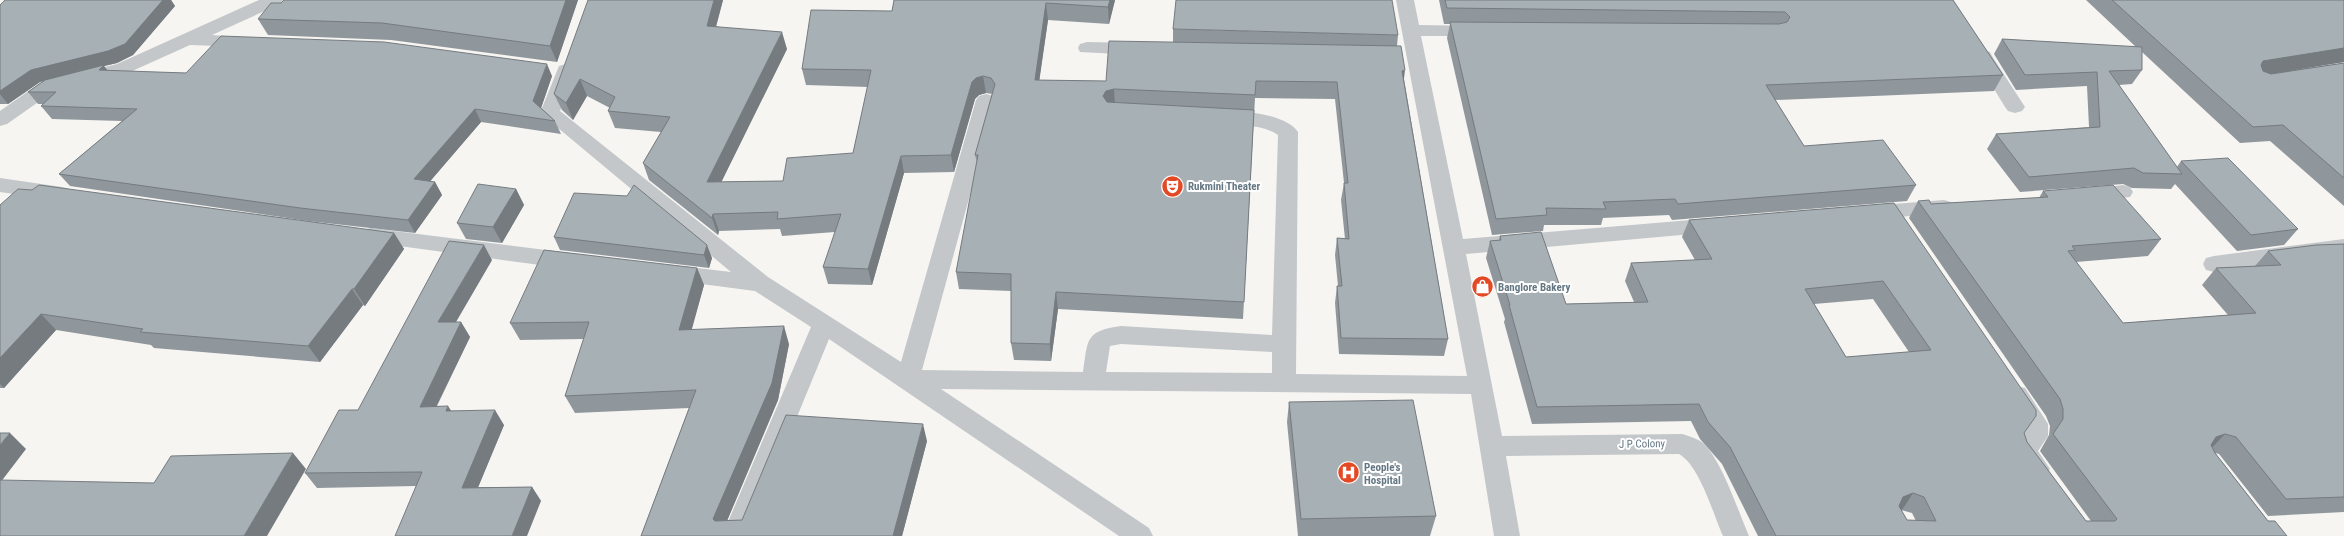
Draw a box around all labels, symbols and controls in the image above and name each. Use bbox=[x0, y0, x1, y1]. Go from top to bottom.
theatre icon: Rukmini Theater bbox=[1160, 173, 1186, 199]
place label: Rukmini Theater bbox=[1188, 180, 1261, 193]
shop icon: Banglore Bakery bbox=[1470, 274, 1496, 300]
place label: Banglore Bakery bbox=[1498, 281, 1570, 294]
street label: J P Colony bbox=[1619, 437, 1666, 451]
hospital icon: People's Hospital bbox=[1336, 460, 1362, 486]
place label: People's Hospital bbox=[1364, 461, 1401, 487]

